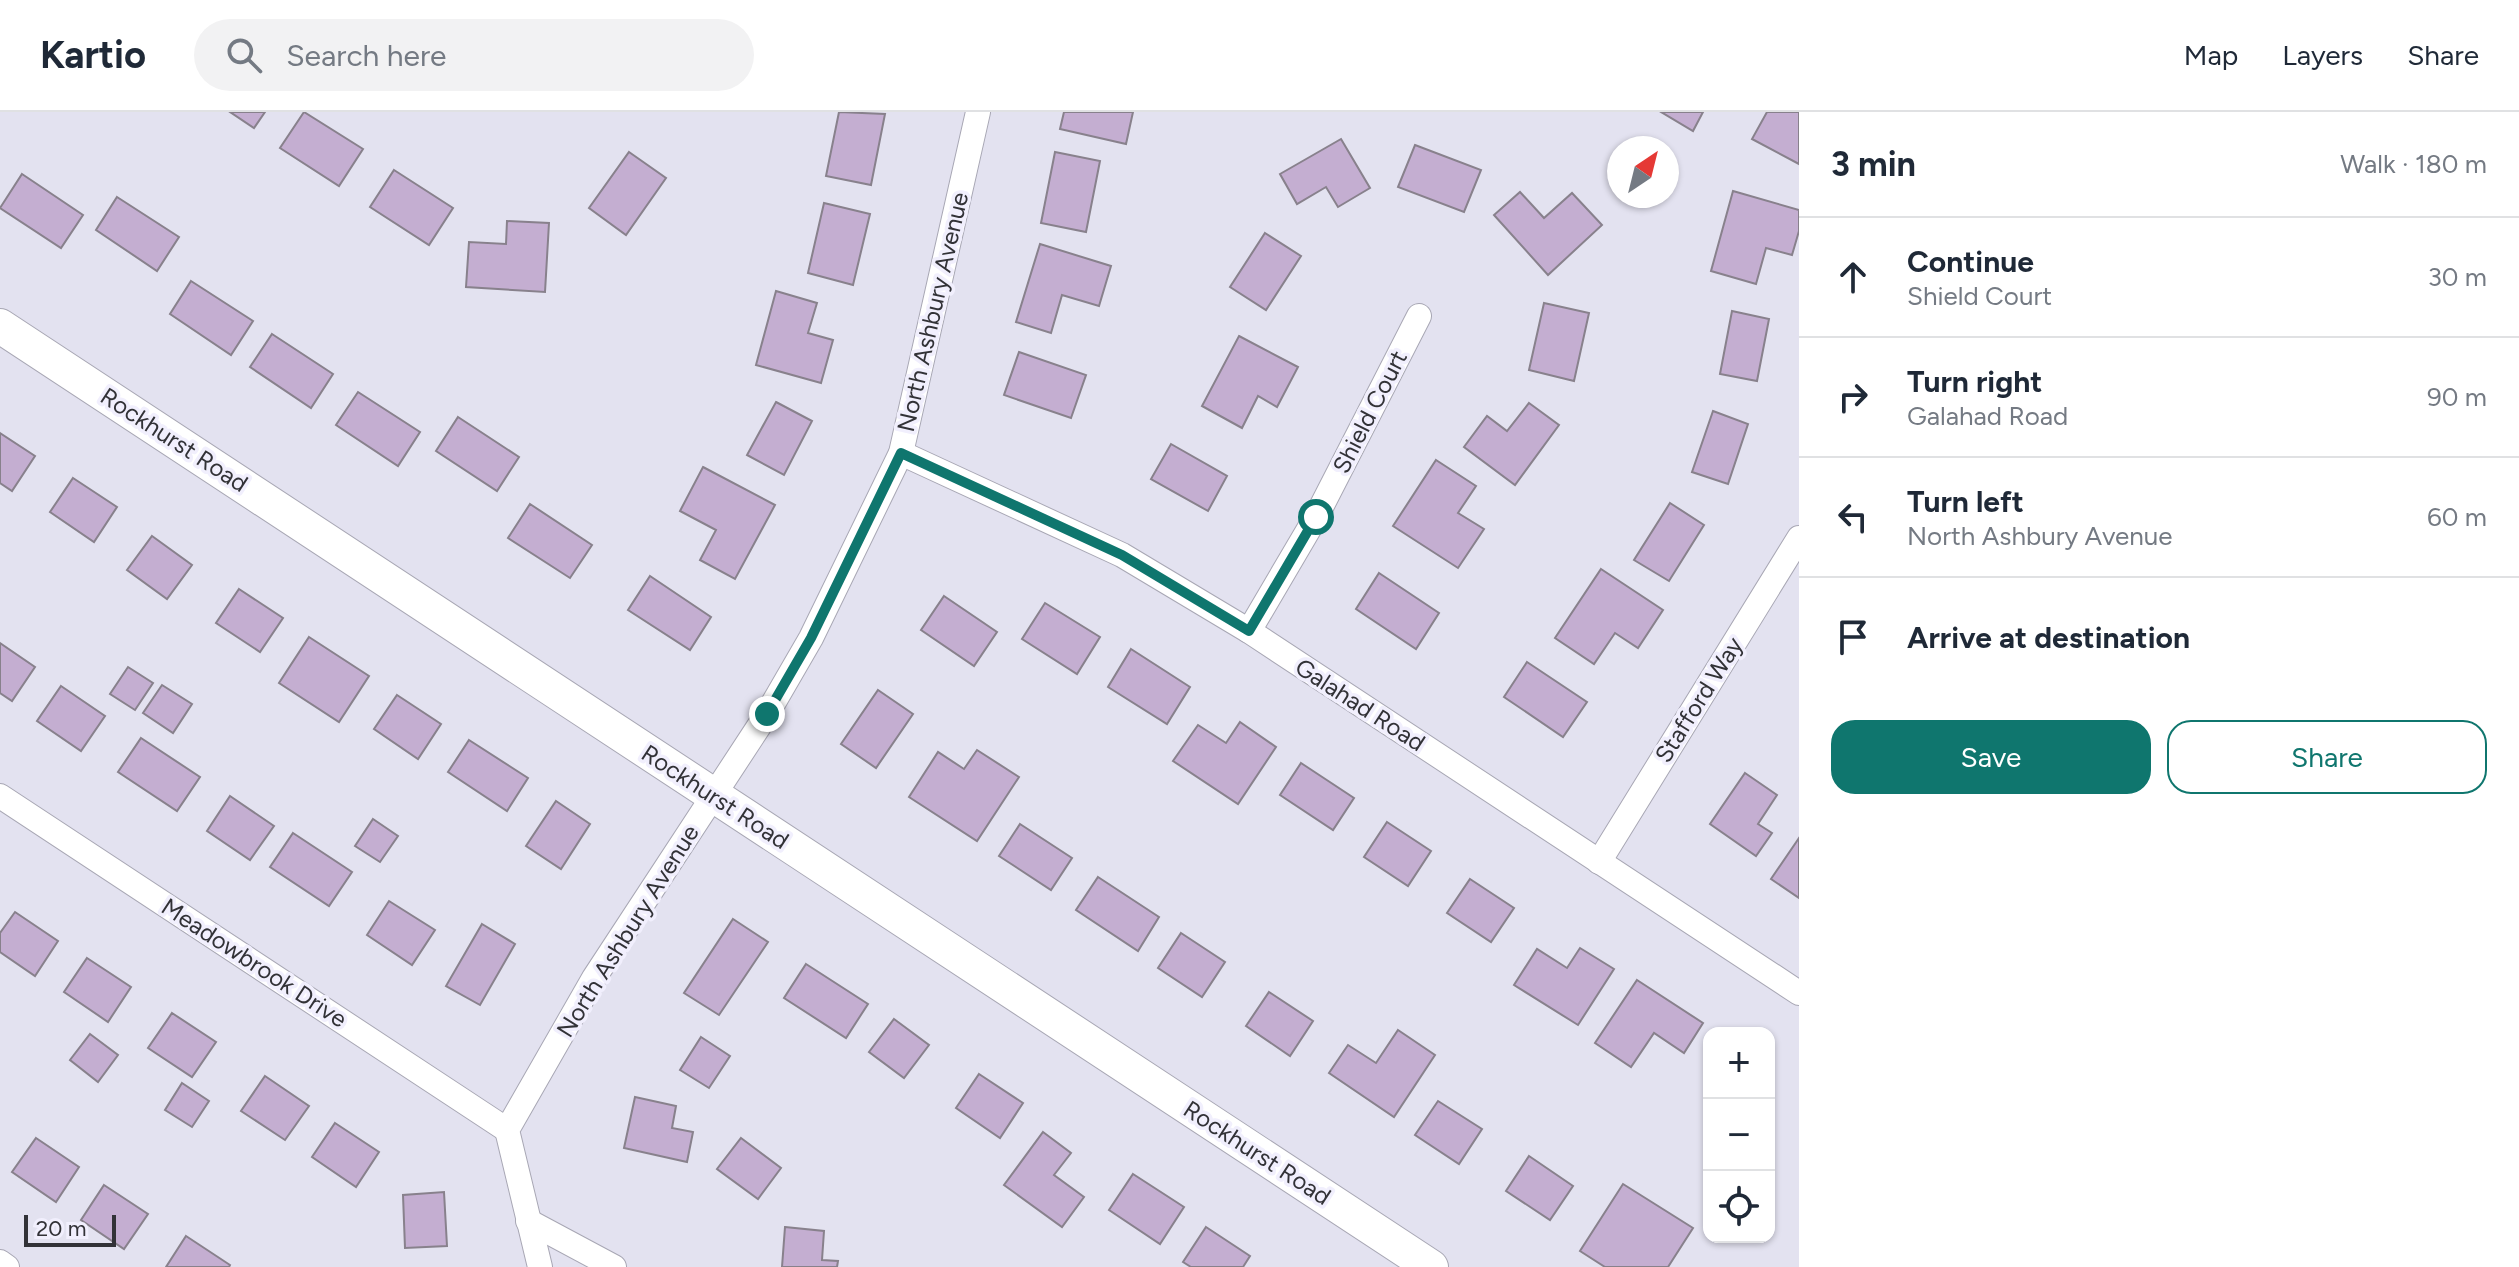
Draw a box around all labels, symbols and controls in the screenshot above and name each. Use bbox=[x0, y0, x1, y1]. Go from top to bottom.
search box bbox=[194, 19, 754, 91]
text: Kartio bbox=[40, 32, 146, 78]
icon: search bbox=[222, 33, 266, 77]
text: Search here bbox=[286, 37, 446, 74]
text: Map bbox=[2184, 38, 2238, 72]
text: Layers bbox=[2282, 38, 2363, 72]
text: Share bbox=[2407, 38, 2479, 72]
north arrow bbox=[1607, 136, 1679, 208]
text: 3 min bbox=[1831, 144, 1916, 185]
text: Walk · 180 m bbox=[2340, 148, 2487, 180]
street label: North Ashbury Avenue bbox=[891, 189, 974, 435]
text: Continue bbox=[1907, 243, 2034, 280]
icon: ahead bbox=[1831, 255, 1875, 299]
text: 30 m bbox=[2428, 261, 2487, 293]
text: Shield Court bbox=[1907, 280, 2052, 312]
street label: Shield Court bbox=[1326, 346, 1413, 478]
text: Turn right bbox=[1907, 363, 2042, 400]
icon: right bbox=[1831, 375, 1875, 419]
street label: Rockhurst Road bbox=[95, 381, 253, 498]
text: 90 m bbox=[2427, 381, 2487, 413]
text: Galahad Road bbox=[1907, 400, 2068, 432]
text: Turn left bbox=[1907, 483, 2024, 520]
icon: left bbox=[1831, 495, 1875, 539]
route start bbox=[1298, 499, 1334, 535]
text: 60 m bbox=[2427, 501, 2487, 533]
text: North Ashbury Avenue bbox=[1907, 520, 2173, 552]
icon: arrive bbox=[1831, 615, 1875, 659]
text: Arrive at destination bbox=[1907, 619, 2190, 656]
street label: Stafford Way bbox=[1649, 631, 1749, 768]
street label: Galahad Road bbox=[1290, 652, 1431, 757]
route end bbox=[749, 696, 785, 732]
button: Save bbox=[1831, 720, 2151, 794]
button: Share bbox=[2167, 720, 2487, 794]
street label: Rockhurst Road bbox=[636, 738, 794, 855]
street label: North Ashbury Avenue bbox=[550, 819, 705, 1042]
street label: Meadowbrook Drive bbox=[156, 892, 352, 1033]
map controls bbox=[1703, 1027, 1775, 1243]
button: + bbox=[1703, 1027, 1775, 1099]
street label: Rockhurst Road bbox=[1178, 1094, 1336, 1211]
button: − bbox=[1703, 1099, 1775, 1171]
button: locate bbox=[1703, 1171, 1775, 1243]
scale bar bbox=[24, 1211, 116, 1247]
text: 20 m bbox=[36, 1215, 87, 1242]

